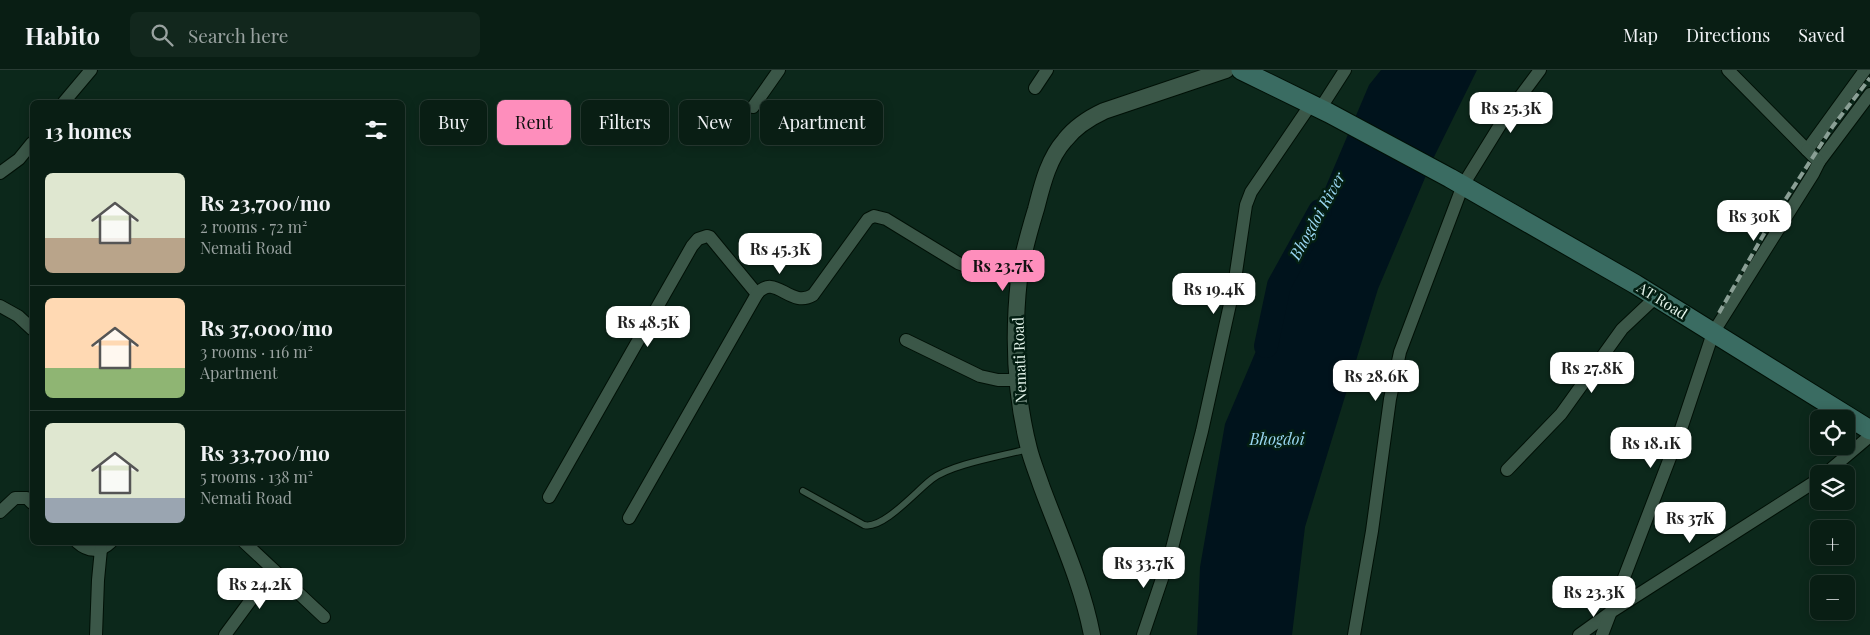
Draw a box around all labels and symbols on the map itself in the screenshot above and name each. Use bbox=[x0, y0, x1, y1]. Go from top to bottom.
pin: Rs 25.3K bbox=[1459, 92, 1563, 134]
water label: Bhogdoi River bbox=[1283, 167, 1350, 264]
pin: Rs 30K bbox=[1713, 200, 1795, 242]
pin: Rs 45.3K bbox=[728, 232, 832, 275]
pin: Rs 23.7K bbox=[951, 250, 1055, 292]
pin: Rs 19.4K bbox=[1162, 272, 1266, 315]
street label: AT Road bbox=[1633, 276, 1692, 323]
pin: Rs 48.5K bbox=[596, 306, 700, 348]
street label: Nemati Road bbox=[1007, 316, 1030, 403]
pin: Rs 27.8K bbox=[1540, 352, 1644, 394]
pin: Rs 28.6K bbox=[1324, 360, 1428, 402]
pin: Rs 18.1K bbox=[1599, 426, 1703, 469]
water label: Bhogdoi bbox=[1249, 428, 1306, 449]
pin: Rs 37K bbox=[1649, 502, 1731, 544]
pin: Rs 33.7K bbox=[1092, 546, 1196, 589]
pin: Rs 24.2K bbox=[208, 568, 312, 610]
pin: Rs 23.3K bbox=[1542, 576, 1646, 618]

